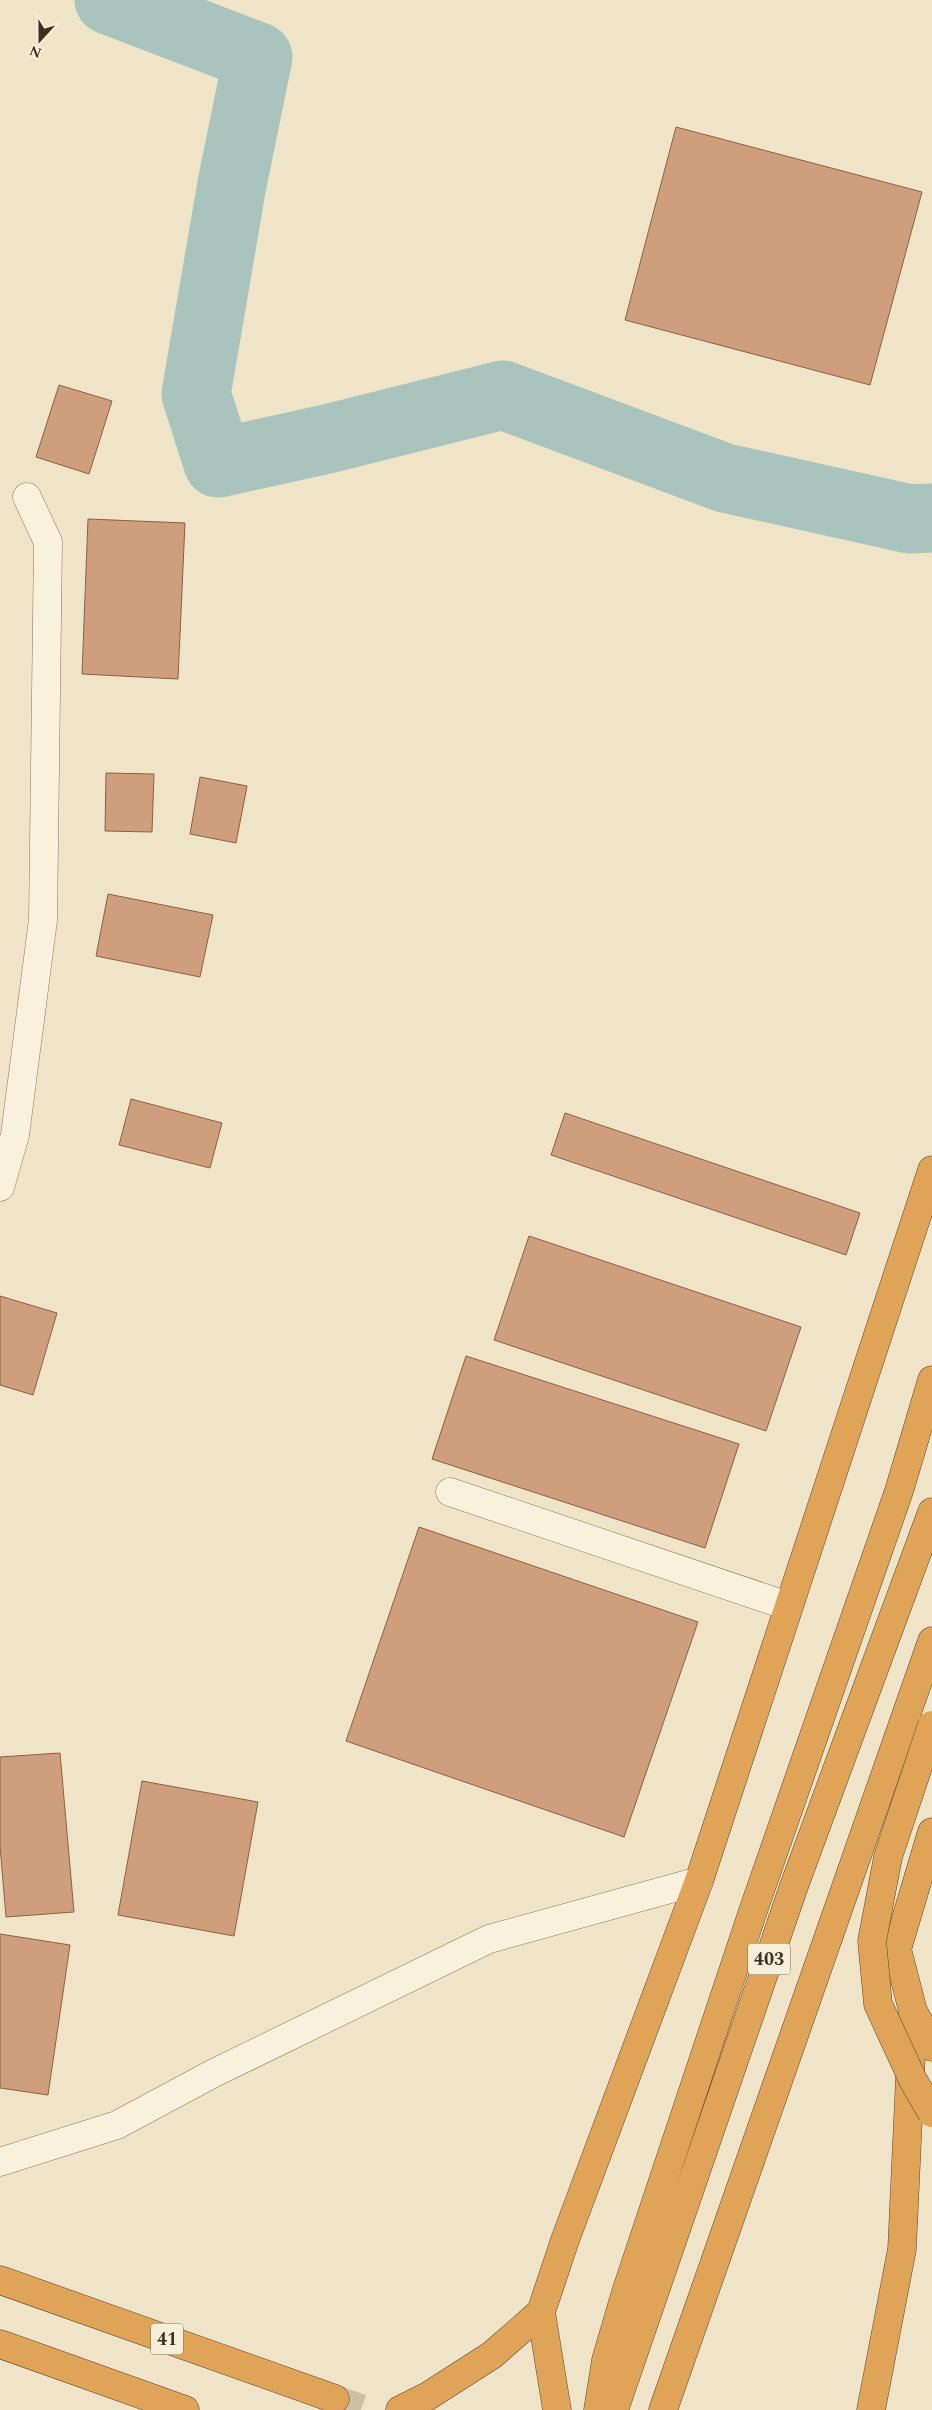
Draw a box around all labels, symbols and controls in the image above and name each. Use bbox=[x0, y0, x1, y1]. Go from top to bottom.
north arrow bbox=[15, 15, 65, 65]
text: N bbox=[26, 40, 45, 64]
road number: 403 bbox=[748, 1944, 790, 1975]
road number: 41 bbox=[151, 2324, 183, 2354]

